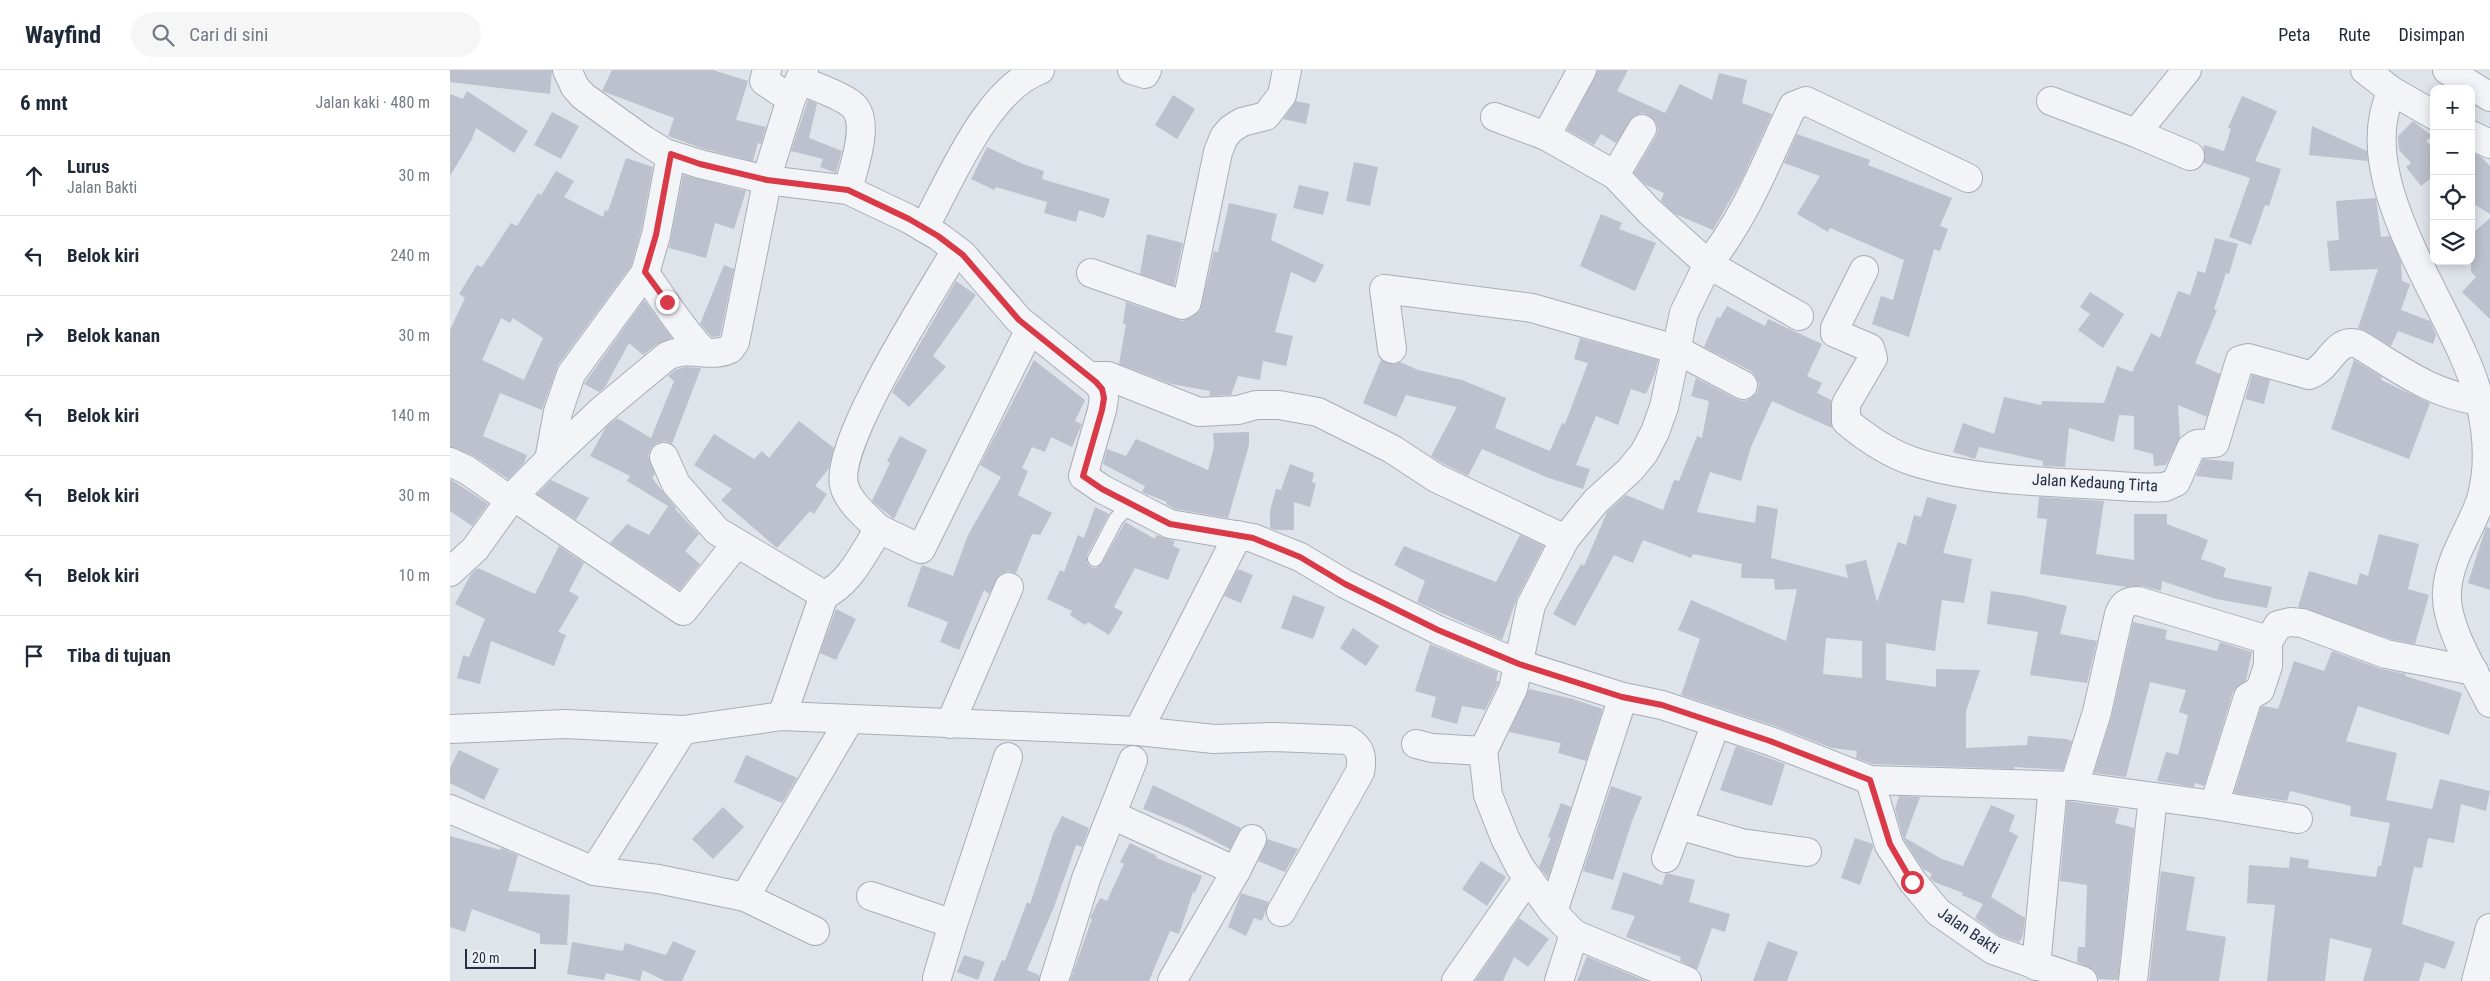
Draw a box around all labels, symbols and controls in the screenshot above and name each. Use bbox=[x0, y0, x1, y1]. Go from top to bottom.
search box bbox=[131, 12, 481, 57]
text: Wayfind bbox=[25, 21, 101, 49]
icon: search bbox=[149, 21, 177, 49]
text: Cari di sini bbox=[189, 23, 268, 46]
text: Peta bbox=[2278, 24, 2310, 45]
text: Rute bbox=[2338, 24, 2370, 45]
text: Disimpan bbox=[2398, 24, 2465, 45]
map controls bbox=[2430, 85, 2475, 265]
button: + bbox=[2430, 85, 2475, 130]
text: 6 mnt bbox=[20, 91, 68, 115]
text: Jalan kaki · 480 m bbox=[315, 93, 430, 112]
button: − bbox=[2430, 130, 2475, 175]
text: Lurus bbox=[67, 155, 110, 178]
icon: ahead bbox=[20, 162, 48, 190]
text: 30 m bbox=[398, 166, 430, 185]
button: locate bbox=[2430, 175, 2475, 220]
text: Jalan Bakti bbox=[67, 178, 137, 197]
button: layers bbox=[2430, 220, 2475, 265]
icon: left bbox=[20, 242, 48, 270]
text: Belok kiri bbox=[67, 244, 139, 267]
text: 240 m bbox=[391, 246, 430, 265]
route end bbox=[656, 291, 679, 314]
icon: right bbox=[20, 322, 48, 350]
text: Belok kanan bbox=[67, 324, 160, 347]
text: 30 m bbox=[398, 326, 430, 345]
icon: left bbox=[20, 402, 48, 430]
text: Belok kiri bbox=[67, 404, 139, 427]
text: 140 m bbox=[391, 406, 430, 425]
street label: Jalan Kedaung Tirta bbox=[2031, 470, 2158, 495]
icon: left bbox=[20, 482, 48, 510]
text: Belok kiri bbox=[67, 484, 139, 507]
text: 30 m bbox=[398, 486, 430, 505]
icon: left bbox=[20, 562, 48, 590]
text: Belok kiri bbox=[67, 564, 139, 587]
text: 10 m bbox=[398, 566, 430, 585]
icon: arrive bbox=[20, 642, 48, 670]
text: Tiba di tujuan bbox=[67, 644, 171, 667]
route start bbox=[1901, 871, 1924, 894]
street label: Jalan Bakti bbox=[1934, 903, 2003, 958]
scale bar bbox=[465, 946, 536, 969]
text: 20 m bbox=[472, 950, 500, 966]

